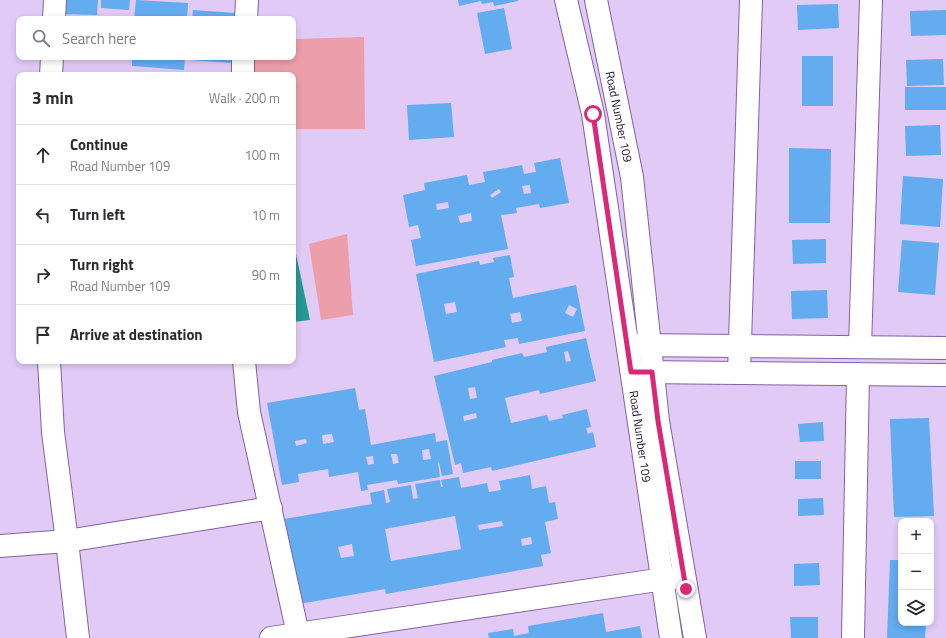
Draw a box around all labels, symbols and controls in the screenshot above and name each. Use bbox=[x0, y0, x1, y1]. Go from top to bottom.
search box bbox=[16, 16, 296, 60]
icon: search bbox=[30, 27, 52, 49]
text: Search here bbox=[62, 27, 136, 50]
street label: Road Number 109 bbox=[601, 69, 638, 164]
text: 3 min bbox=[32, 85, 73, 111]
text: Walk · 200 m bbox=[209, 88, 280, 108]
route start bbox=[584, 105, 602, 123]
text: Continue bbox=[70, 133, 128, 156]
icon: ahead bbox=[32, 144, 54, 166]
text: 100 m bbox=[244, 145, 280, 165]
text: Road Number 109 bbox=[70, 156, 170, 176]
text: Turn left bbox=[70, 203, 125, 226]
icon: left bbox=[32, 204, 54, 226]
text: 10 m bbox=[252, 205, 280, 225]
text: Turn right bbox=[70, 253, 134, 276]
icon: right bbox=[32, 264, 54, 286]
text: 90 m bbox=[252, 265, 280, 285]
text: Road Number 109 bbox=[70, 276, 170, 296]
text: Arrive at destination bbox=[70, 323, 203, 346]
icon: arrive bbox=[32, 324, 54, 346]
street label: Road Number 109 bbox=[625, 389, 657, 484]
map controls bbox=[898, 518, 934, 626]
button: + bbox=[898, 518, 934, 554]
button: − bbox=[898, 554, 934, 590]
route end bbox=[677, 580, 695, 598]
button: layers bbox=[898, 590, 934, 626]

